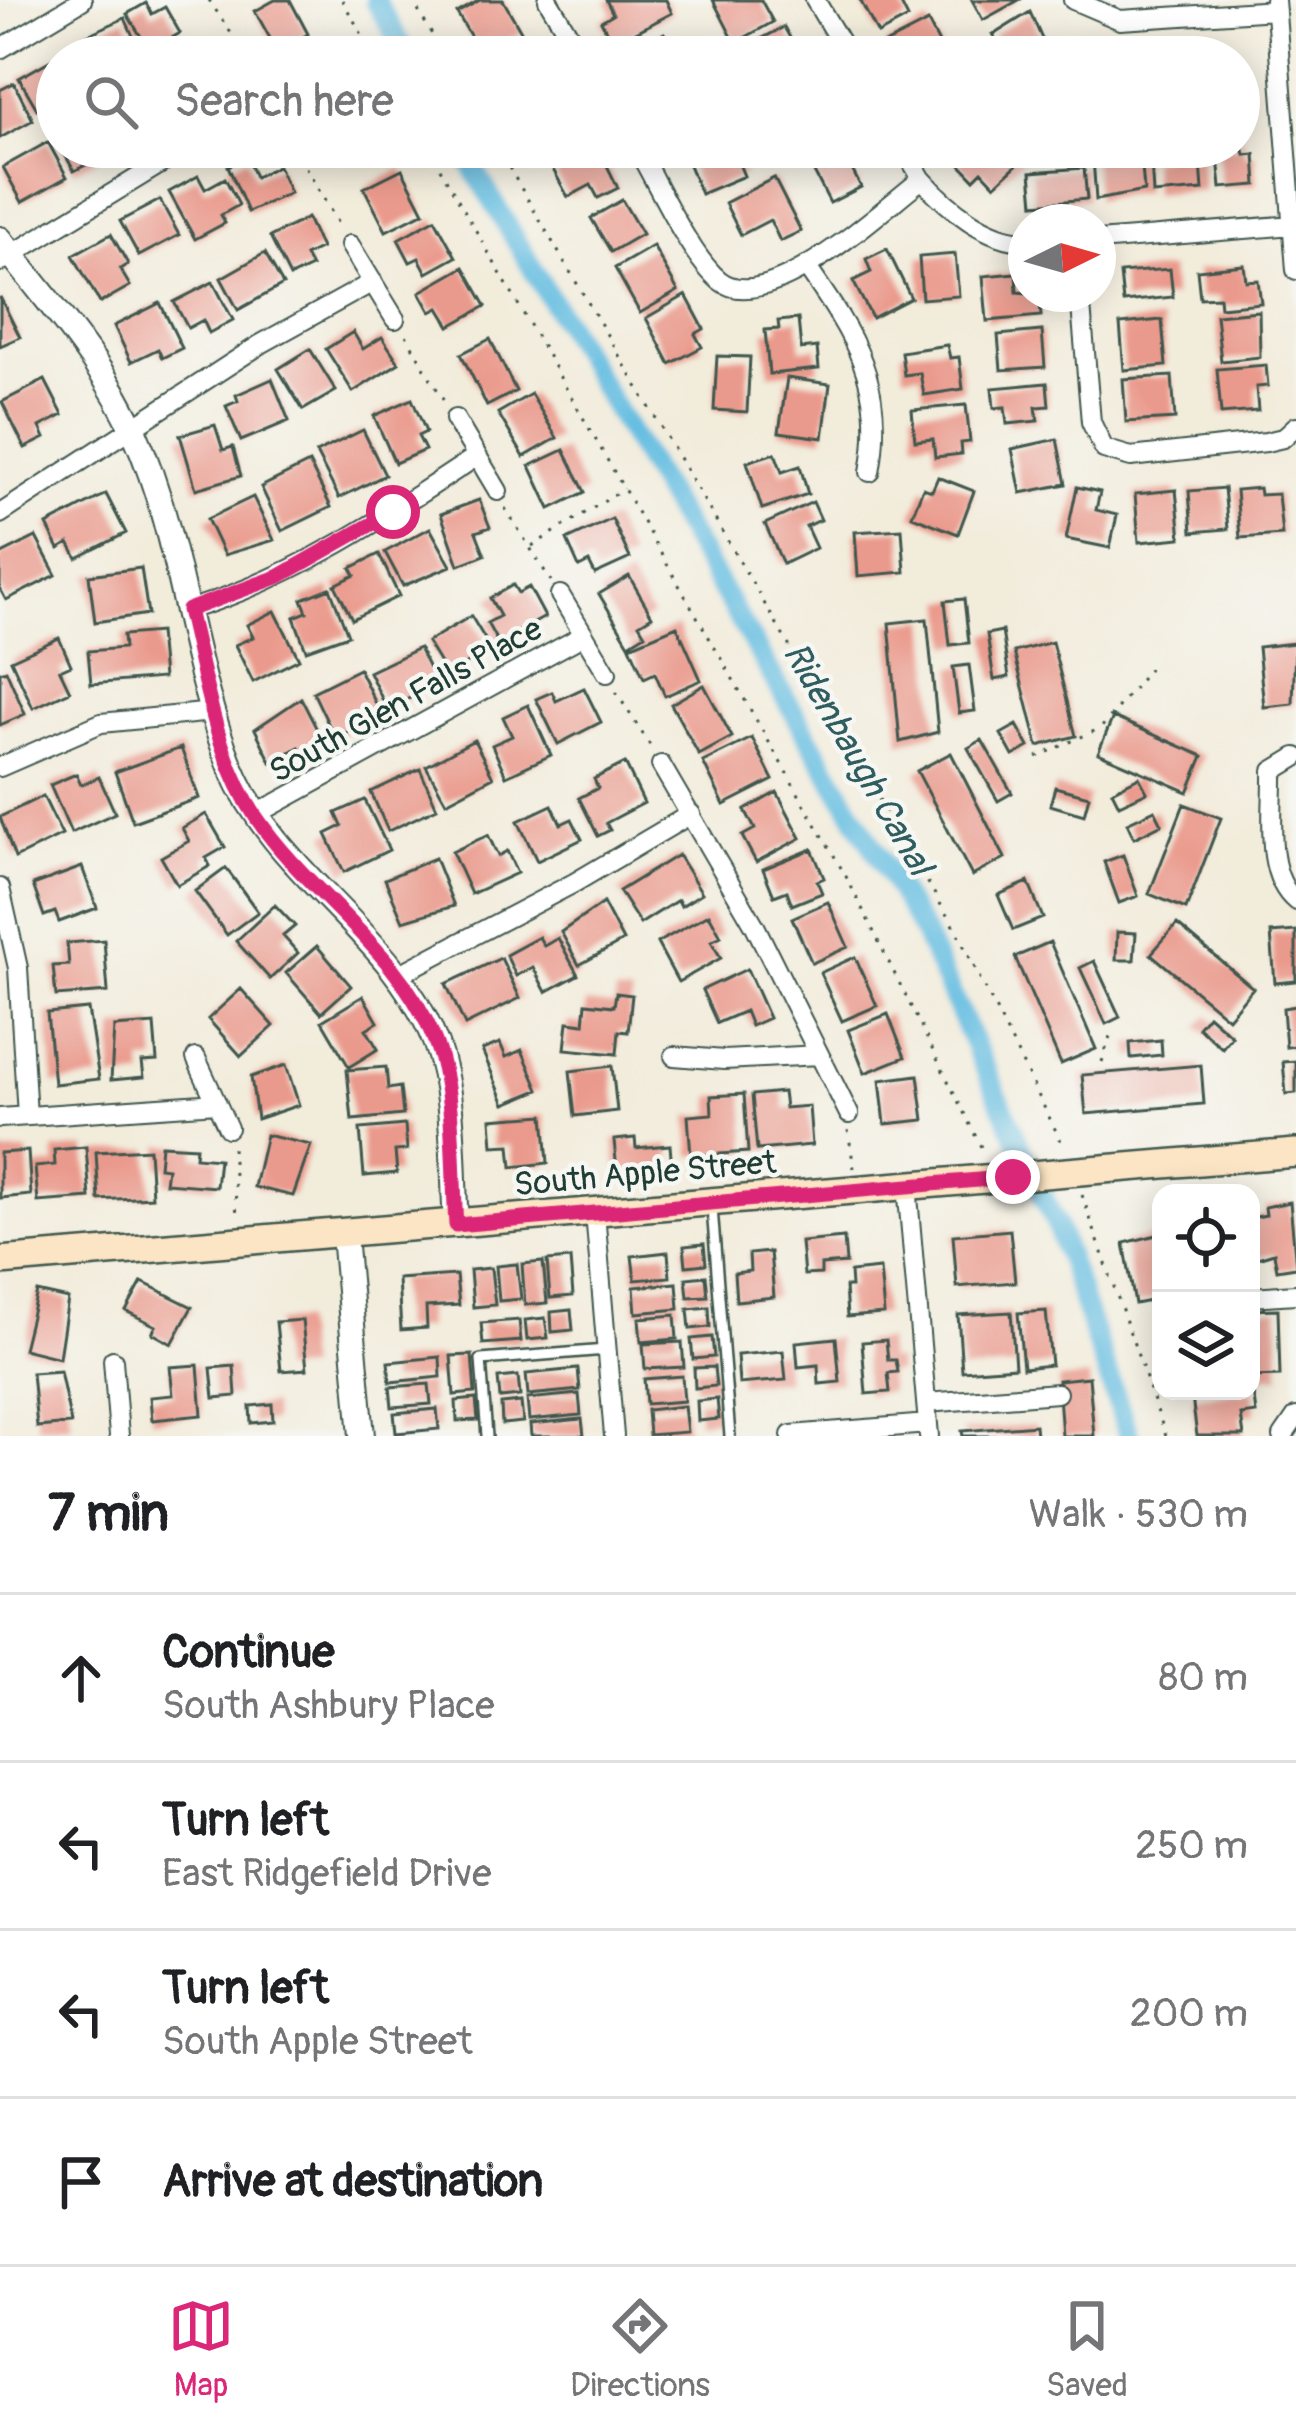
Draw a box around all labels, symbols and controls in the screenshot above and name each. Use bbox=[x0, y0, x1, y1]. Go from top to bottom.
search box bbox=[36, 36, 1260, 168]
icon: search bbox=[78, 69, 144, 135]
text: Search here bbox=[174, 74, 394, 130]
north arrow bbox=[1008, 204, 1116, 312]
route start bbox=[366, 485, 420, 539]
street label: South Glen Falls Place bbox=[262, 608, 549, 792]
water label: Ridenbaugh Canal bbox=[773, 634, 944, 886]
street label: South Apple Street bbox=[512, 1142, 779, 1205]
route end bbox=[986, 1150, 1040, 1204]
map controls bbox=[1152, 1184, 1260, 1400]
button: locate bbox=[1152, 1184, 1260, 1292]
button: layers bbox=[1152, 1292, 1260, 1400]
text: 7 min bbox=[48, 1482, 169, 1546]
text: Walk · 530 m bbox=[1029, 1490, 1248, 1539]
text: Continue bbox=[162, 1625, 335, 1681]
icon: ahead bbox=[48, 1645, 114, 1711]
text: 80 m bbox=[1159, 1653, 1248, 1702]
text: South Ashbury Place bbox=[162, 1681, 495, 1730]
text: Turn left bbox=[162, 1793, 329, 1849]
icon: left bbox=[48, 1813, 114, 1879]
text: 250 m bbox=[1135, 1821, 1248, 1870]
text: East Ridgefield Drive bbox=[162, 1849, 491, 1898]
text: Turn left bbox=[162, 1961, 329, 2017]
icon: left bbox=[48, 1981, 114, 2047]
text: 200 m bbox=[1130, 1989, 1248, 2038]
text: South Apple Street bbox=[162, 2017, 473, 2066]
icon: arrive bbox=[48, 2149, 114, 2215]
text: Arrive at destination bbox=[162, 2154, 543, 2210]
tab: Map bbox=[168, 2293, 234, 2406]
tab: Directions bbox=[570, 2293, 710, 2406]
tab: Saved bbox=[1046, 2293, 1128, 2406]

